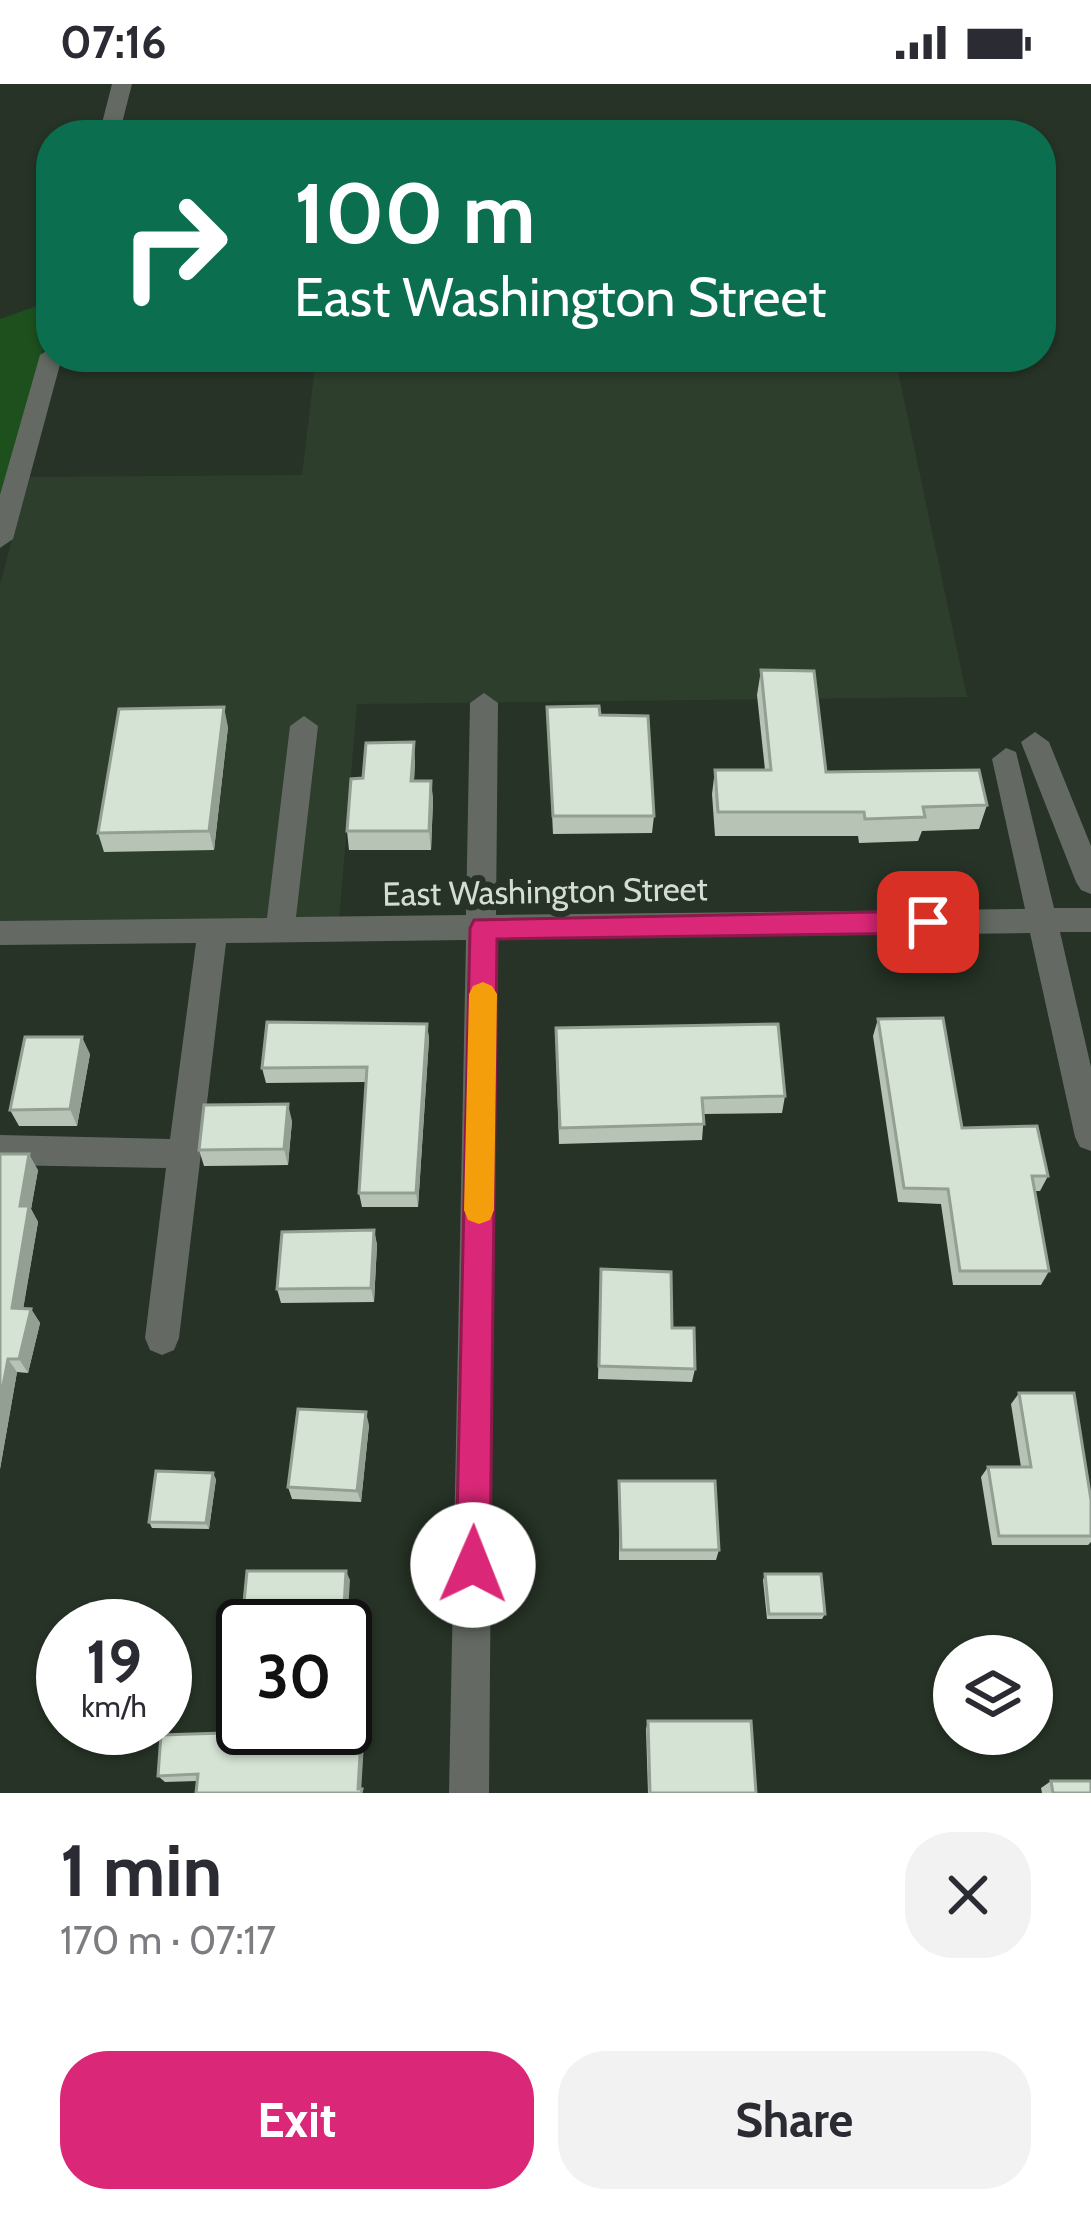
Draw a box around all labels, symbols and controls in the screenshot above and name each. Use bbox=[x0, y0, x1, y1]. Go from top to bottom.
text: 07:16 bbox=[60, 15, 167, 69]
text: 100 m bbox=[294, 162, 536, 264]
icon: right bbox=[96, 168, 252, 324]
text: East Washington Street bbox=[294, 264, 826, 330]
street label: East Washington Street bbox=[382, 868, 708, 914]
pin bbox=[877, 871, 979, 973]
icon: arrive bbox=[895, 889, 961, 955]
position arrow bbox=[410, 1502, 536, 1628]
speed limit sign: 30 bbox=[216, 1599, 372, 1755]
text: 19 bbox=[86, 1625, 142, 1698]
map controls bbox=[933, 1635, 1053, 1755]
button: layers bbox=[933, 1635, 1053, 1755]
text: km/h bbox=[81, 1688, 147, 1725]
text: 1 min bbox=[60, 1827, 222, 1914]
button: close bbox=[905, 1832, 1031, 1958]
text: 170 m · 07:17 bbox=[60, 1916, 276, 1964]
button: Exit bbox=[60, 2051, 534, 2189]
button: Share bbox=[558, 2051, 1031, 2189]

